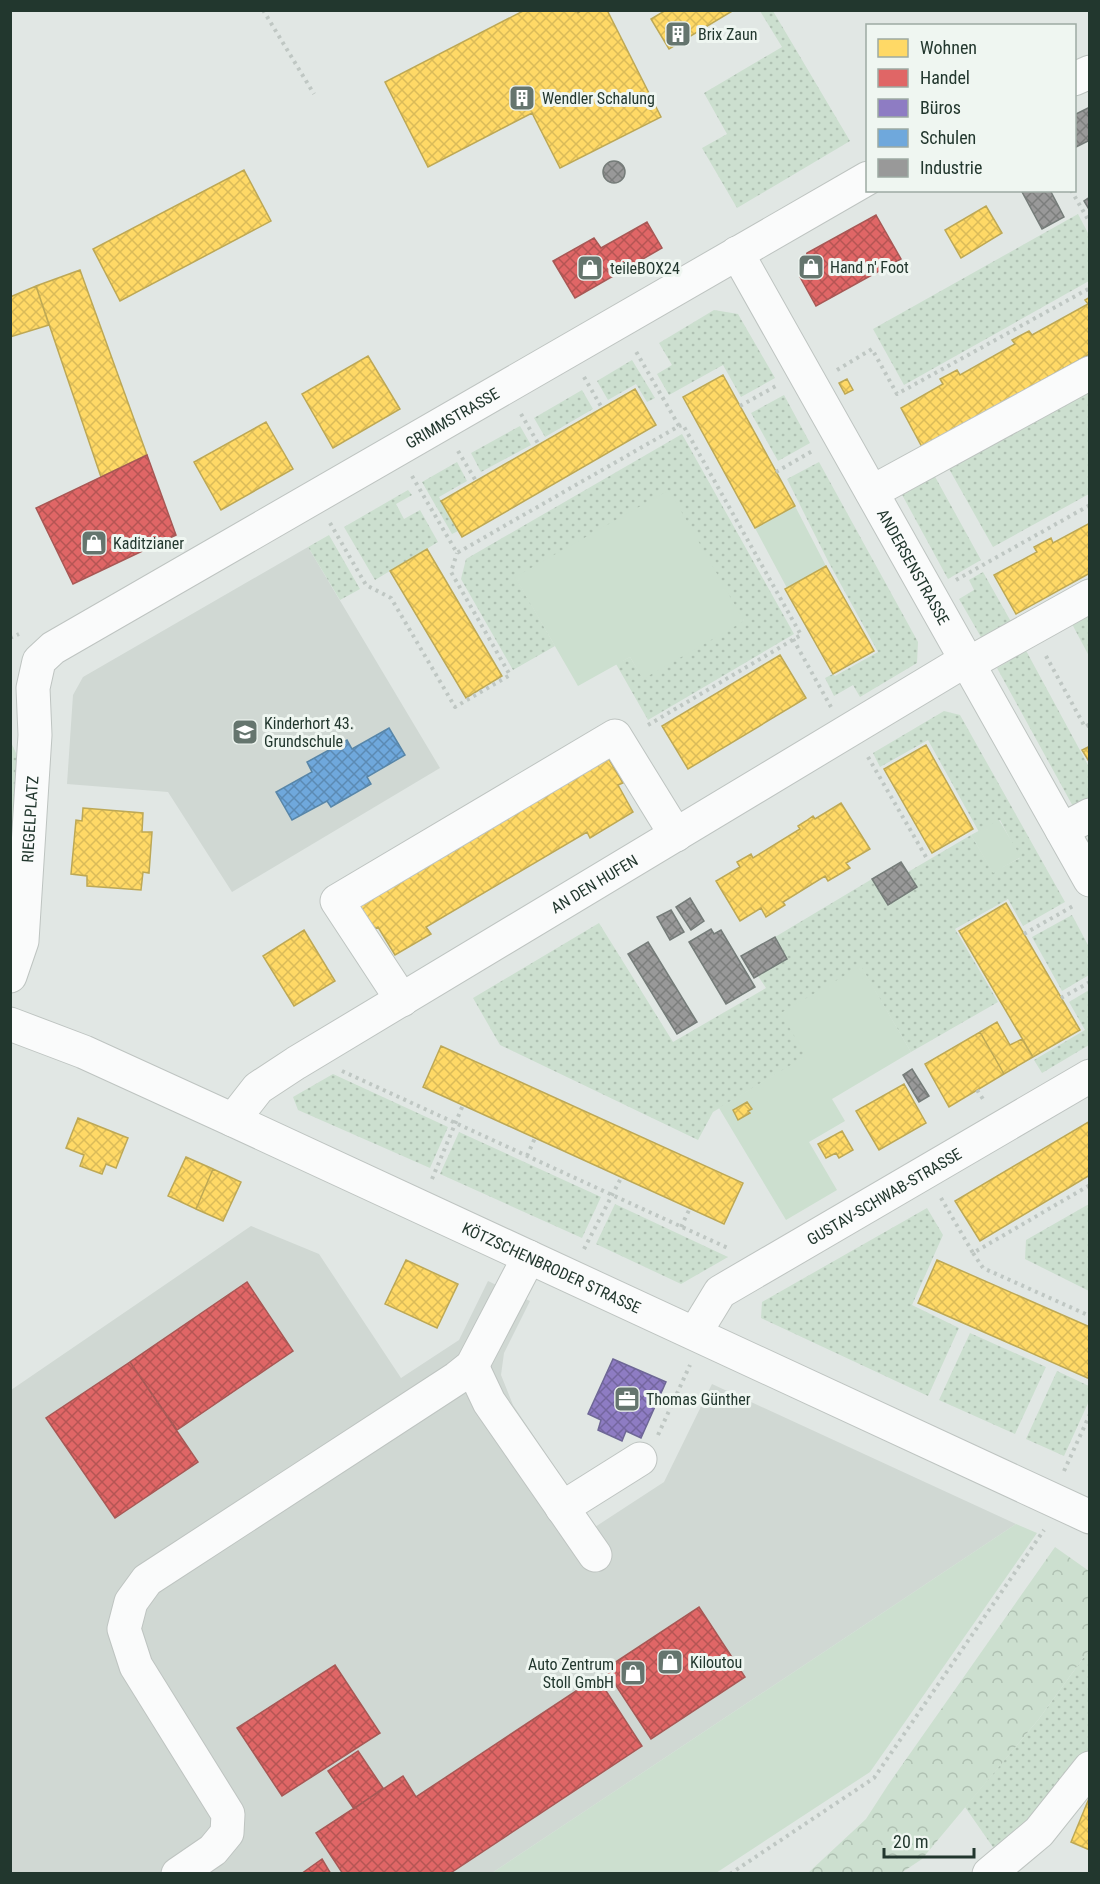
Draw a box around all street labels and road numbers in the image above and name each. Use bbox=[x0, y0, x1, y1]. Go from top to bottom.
street label: GRIMMSTRASSE bbox=[402, 383, 502, 452]
street label: ANDERSENSTRASSE bbox=[873, 505, 954, 628]
street label: RIEGELPLATZ bbox=[17, 775, 42, 863]
street label: AN DEN HUFEN bbox=[547, 850, 641, 917]
street label: GUSTAV-SCHWAB-STRASSE bbox=[803, 1144, 965, 1249]
street label: KÖTZSCHENBRODER STRASSE bbox=[459, 1218, 644, 1317]

